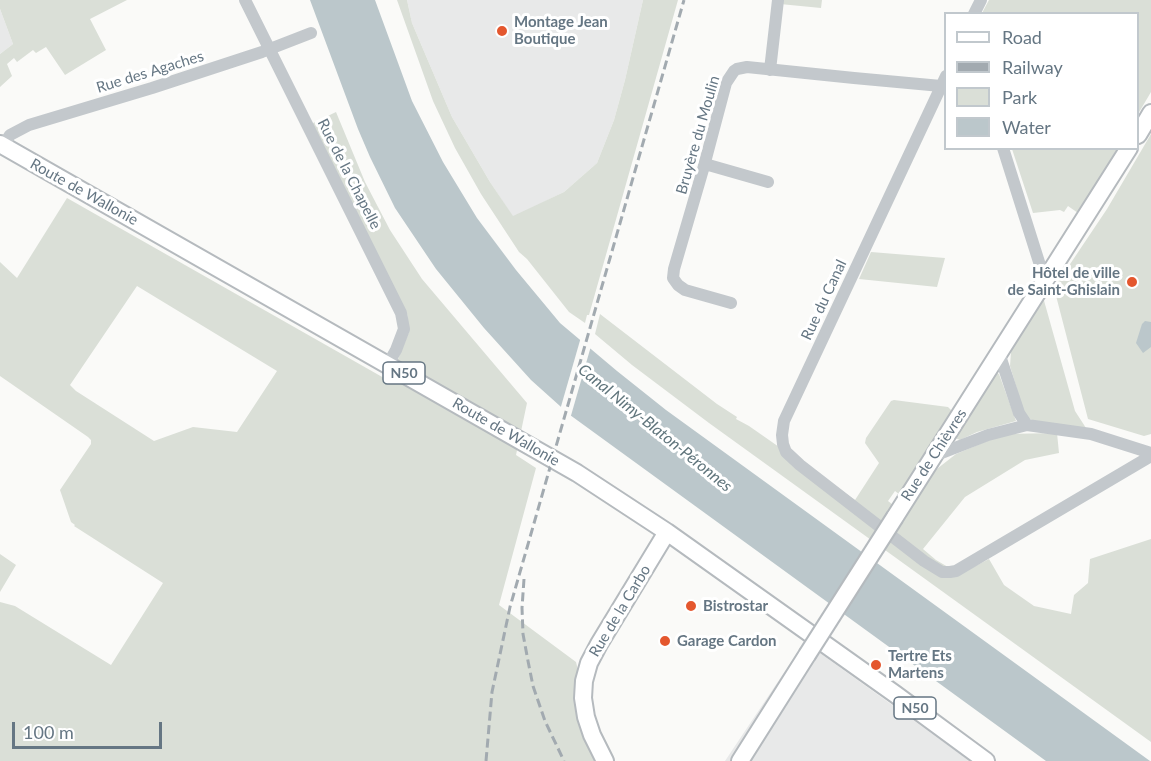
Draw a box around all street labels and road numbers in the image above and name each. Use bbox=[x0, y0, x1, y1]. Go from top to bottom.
street label: Rue des Agaches bbox=[94, 47, 206, 97]
street label: Bruyère du Moulin bbox=[672, 74, 724, 196]
street label: Rue de la Chapelle bbox=[313, 116, 385, 232]
street label: Route de Wallonie bbox=[27, 155, 141, 229]
street label: Rue du Canal bbox=[798, 257, 850, 343]
road number: N50 bbox=[383, 362, 425, 384]
street label: Route de Wallonie bbox=[449, 394, 563, 470]
street label: Rue de Chièvres bbox=[897, 405, 971, 505]
street label: Rue de la Carbo bbox=[585, 562, 655, 660]
road number: N50 bbox=[894, 697, 936, 719]

